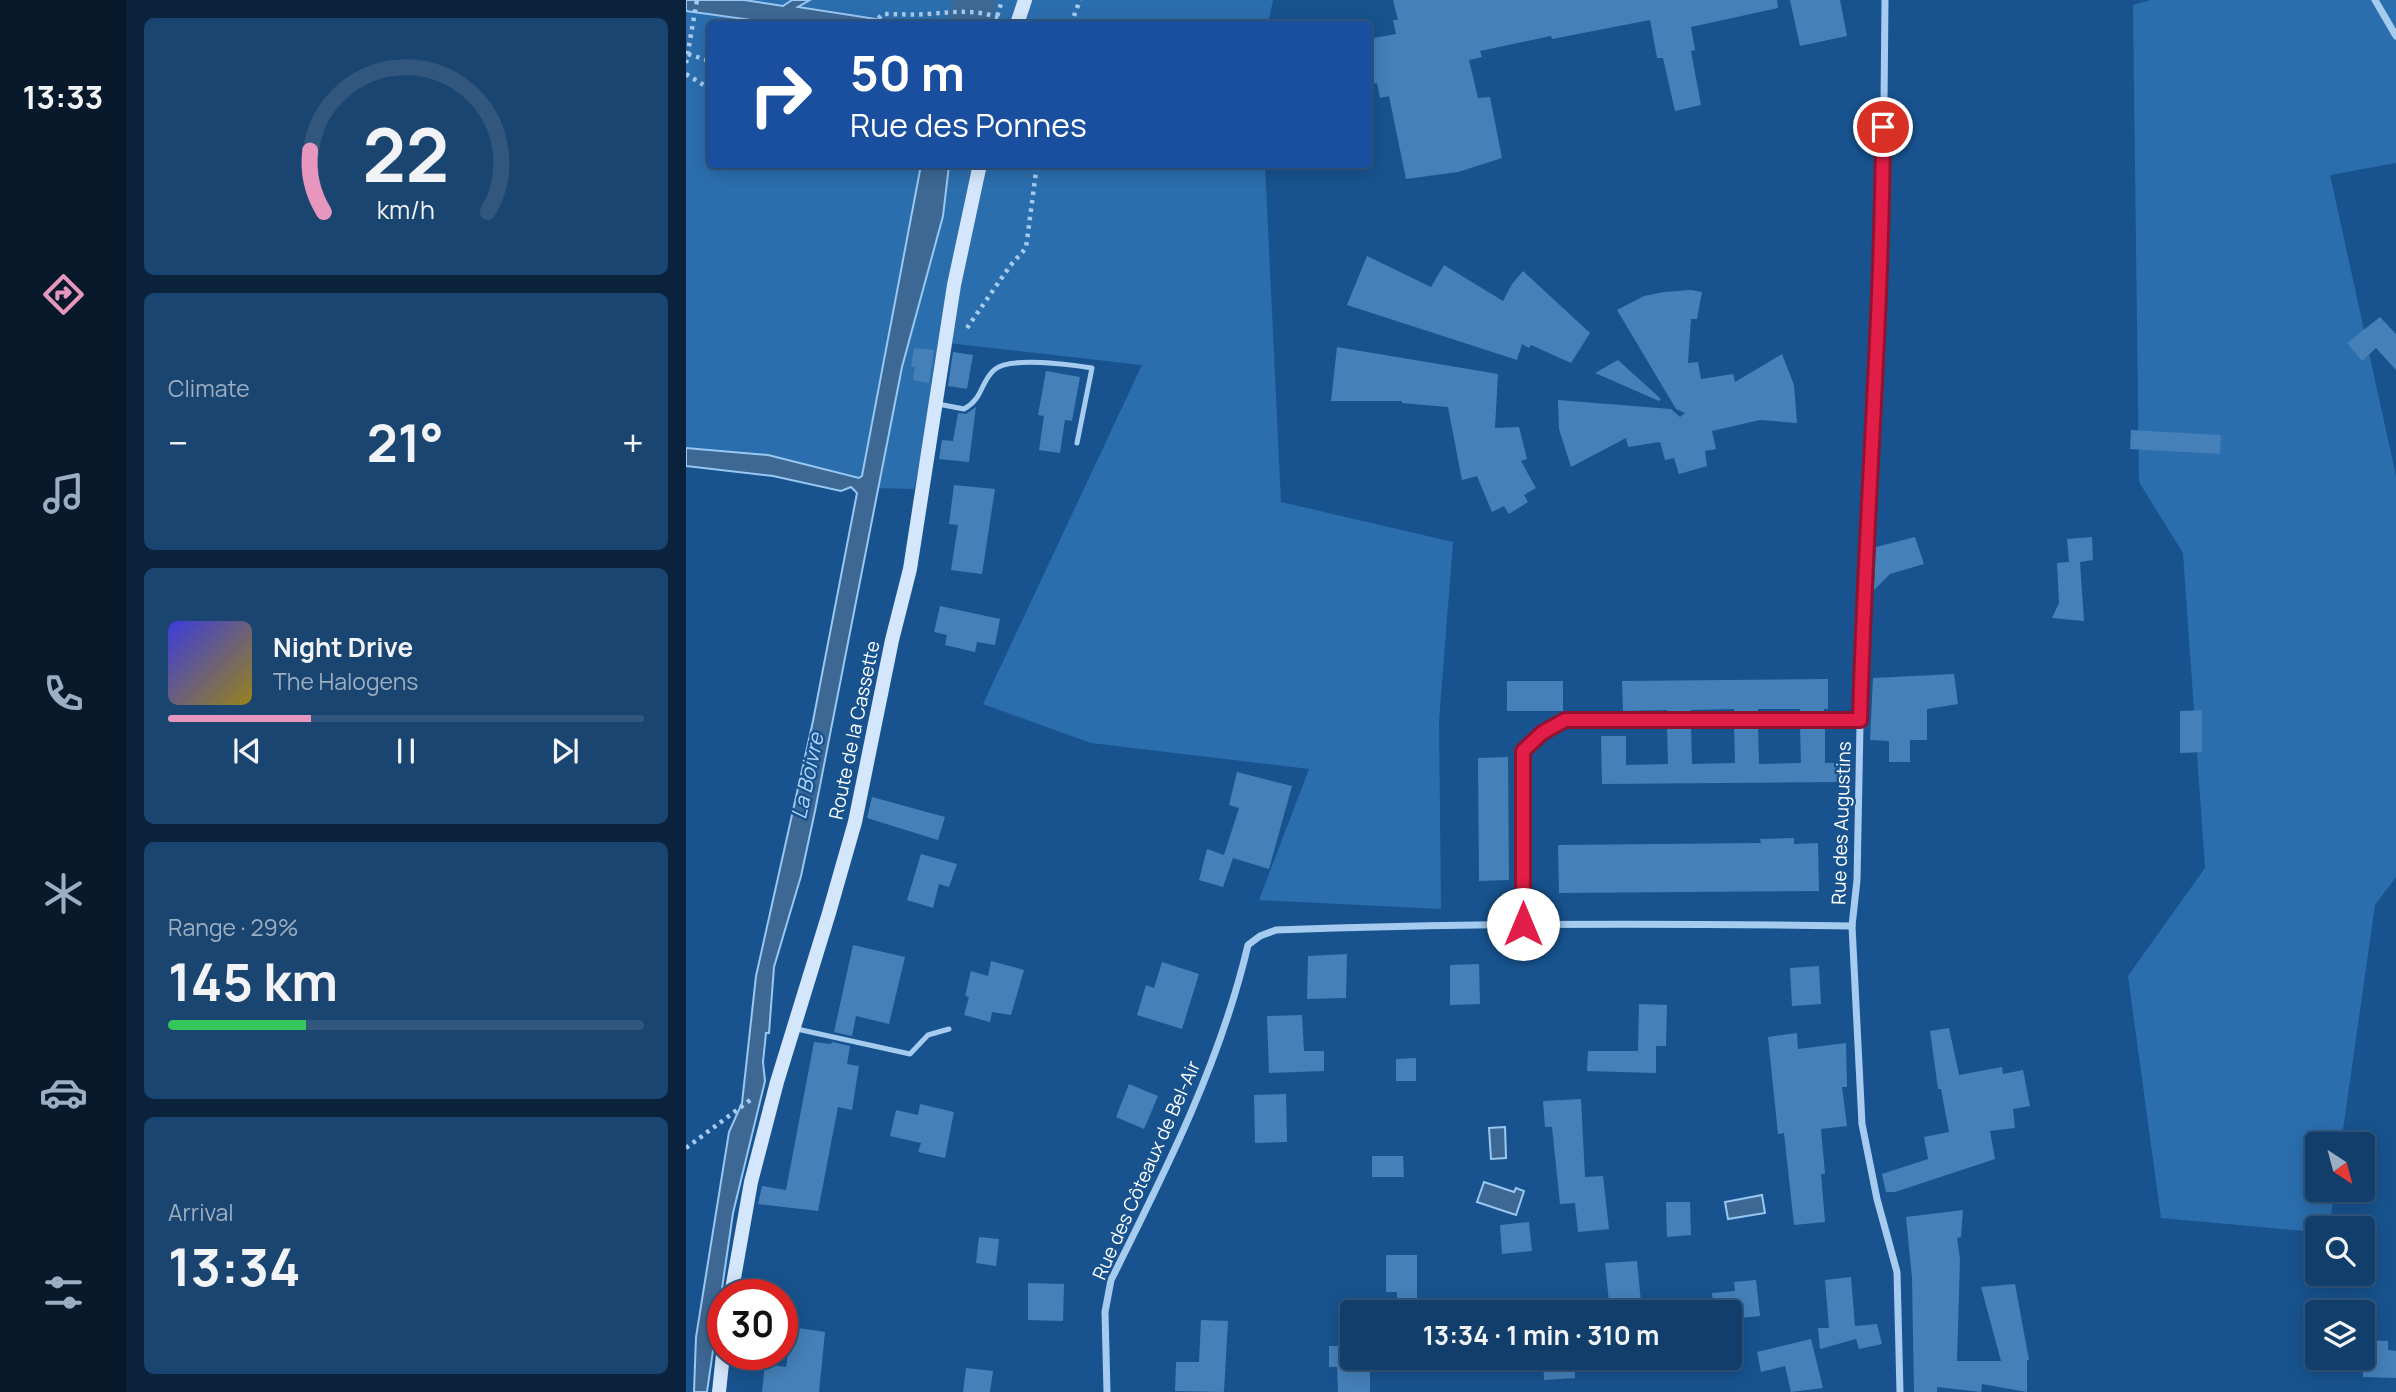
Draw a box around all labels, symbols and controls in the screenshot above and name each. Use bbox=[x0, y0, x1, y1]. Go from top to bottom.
text: 50 m bbox=[850, 39, 965, 106]
icon: right bbox=[735, 49, 826, 140]
text: 13:33 bbox=[23, 75, 103, 119]
pin bbox=[1853, 97, 1913, 157]
text: Rue des Ponnes bbox=[850, 103, 1087, 147]
text: 22 bbox=[363, 105, 449, 205]
icon: arrive bbox=[1864, 108, 1902, 146]
text: km/h bbox=[377, 192, 435, 227]
icon: directions bbox=[39, 270, 88, 319]
text: Climate bbox=[168, 372, 250, 404]
text: 21° bbox=[367, 407, 444, 478]
text: − bbox=[168, 416, 189, 468]
text: + bbox=[622, 416, 644, 468]
icon: music bbox=[39, 469, 88, 518]
text: Night Drive bbox=[273, 629, 413, 665]
street label: Route de la Cassette bbox=[822, 638, 886, 822]
text: The Halogens bbox=[273, 665, 418, 697]
icon: phone bbox=[39, 669, 88, 718]
water label: La Boivre bbox=[784, 729, 830, 822]
icon: previous bbox=[228, 732, 266, 770]
icon: pause bbox=[387, 732, 425, 770]
icon: next bbox=[546, 732, 584, 770]
street label: Rue des Augustins bbox=[1825, 741, 1857, 905]
icon: climate bbox=[39, 869, 88, 918]
position arrow bbox=[1486, 887, 1560, 961]
text: Range · 29% bbox=[168, 911, 299, 943]
text: 145 km bbox=[168, 946, 338, 1017]
street label: Rue des Côteaux de Bel-Air bbox=[1086, 1056, 1206, 1284]
icon: car bbox=[39, 1068, 88, 1117]
north arrow bbox=[2305, 1132, 2375, 1202]
map controls bbox=[2305, 1132, 2375, 1370]
text: Arrival bbox=[168, 1196, 234, 1228]
button: search bbox=[2305, 1216, 2375, 1286]
text: 13:34 bbox=[168, 1231, 301, 1302]
icon: filters bbox=[39, 1268, 88, 1317]
speed limit sign: 30 bbox=[707, 1279, 798, 1370]
button: layers bbox=[2305, 1300, 2375, 1370]
text: 13:34 · 1 min · 310 m bbox=[1423, 1317, 1659, 1353]

